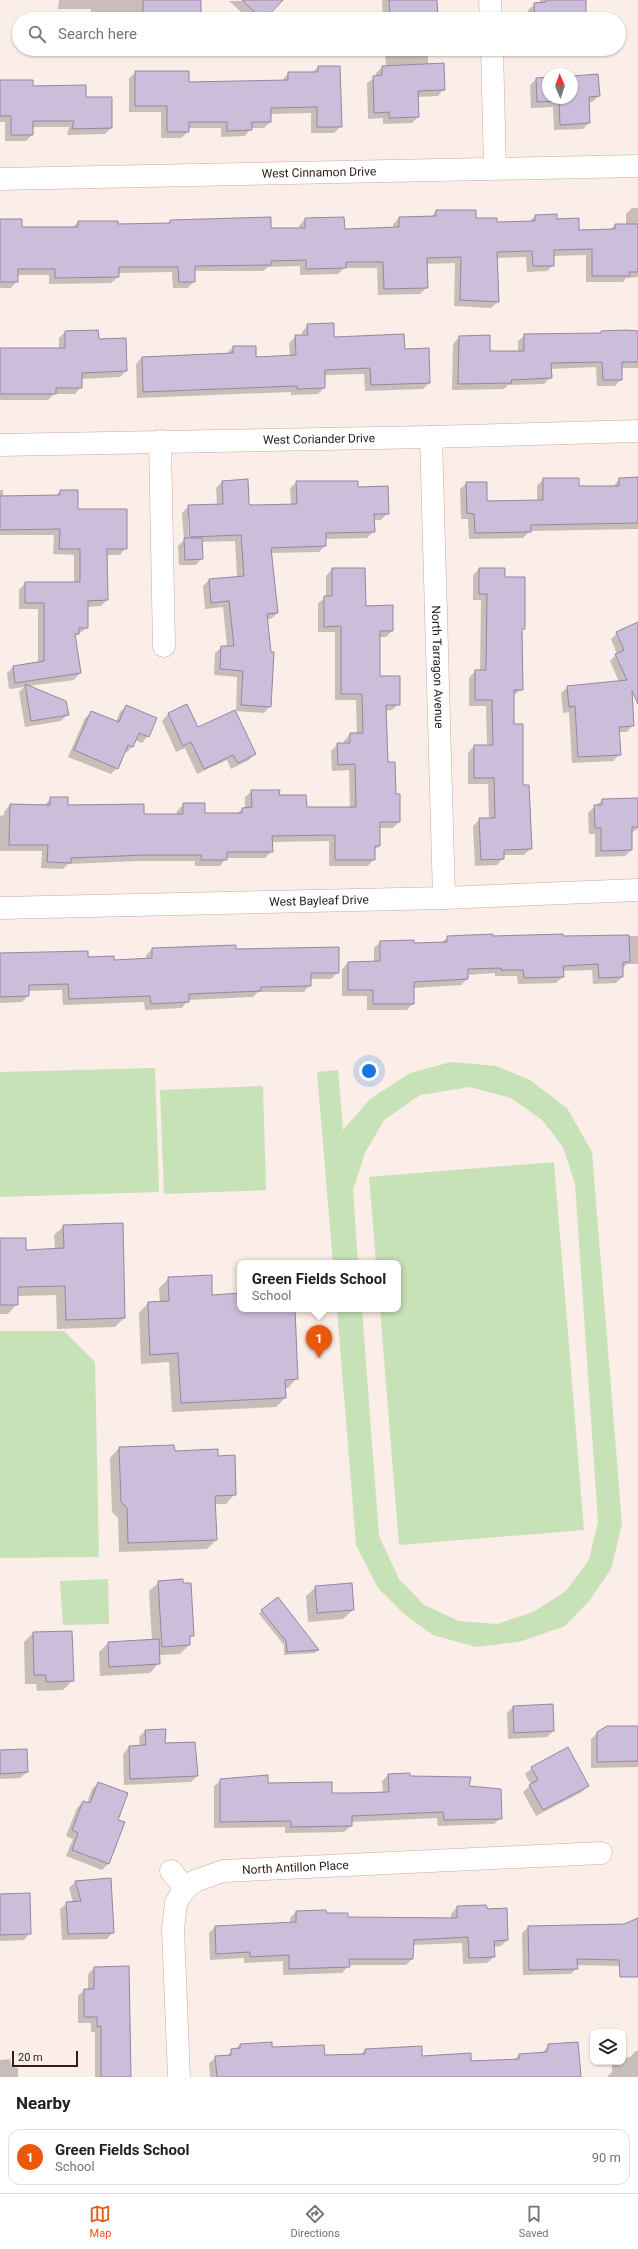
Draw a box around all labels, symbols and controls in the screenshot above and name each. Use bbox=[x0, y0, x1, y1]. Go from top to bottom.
search box bbox=[12, 12, 626, 56]
icon: search bbox=[26, 23, 48, 45]
text: Search here bbox=[58, 25, 137, 43]
north arrow bbox=[542, 68, 578, 104]
street label: West Cinnamon Drive bbox=[262, 164, 376, 181]
street label: West Coriander Drive bbox=[263, 431, 375, 447]
street label: North Tarragon Avenue bbox=[429, 605, 446, 729]
street label: West Bayleaf Drive bbox=[269, 893, 369, 909]
your location bbox=[359, 1061, 379, 1081]
popup bbox=[237, 1260, 401, 1312]
text: Green Fields School bbox=[252, 1270, 386, 1288]
text: School bbox=[252, 1288, 291, 1303]
pin: 1 bbox=[306, 1325, 332, 1358]
street label: North Antillon Place bbox=[242, 1858, 349, 1877]
map controls bbox=[590, 2029, 626, 2065]
button: layers bbox=[590, 2029, 626, 2065]
scale bar bbox=[12, 2049, 78, 2068]
text: 20 m bbox=[18, 2051, 43, 2064]
text: Nearby bbox=[16, 2093, 71, 2113]
text: Green Fields School bbox=[55, 2141, 189, 2159]
text: 1 bbox=[26, 2150, 34, 2165]
text: 90 m bbox=[592, 2150, 621, 2165]
text: School bbox=[55, 2159, 95, 2174]
tab: Map bbox=[89, 2203, 111, 2240]
tab: Directions bbox=[290, 2203, 340, 2240]
tab: Saved bbox=[519, 2203, 549, 2240]

